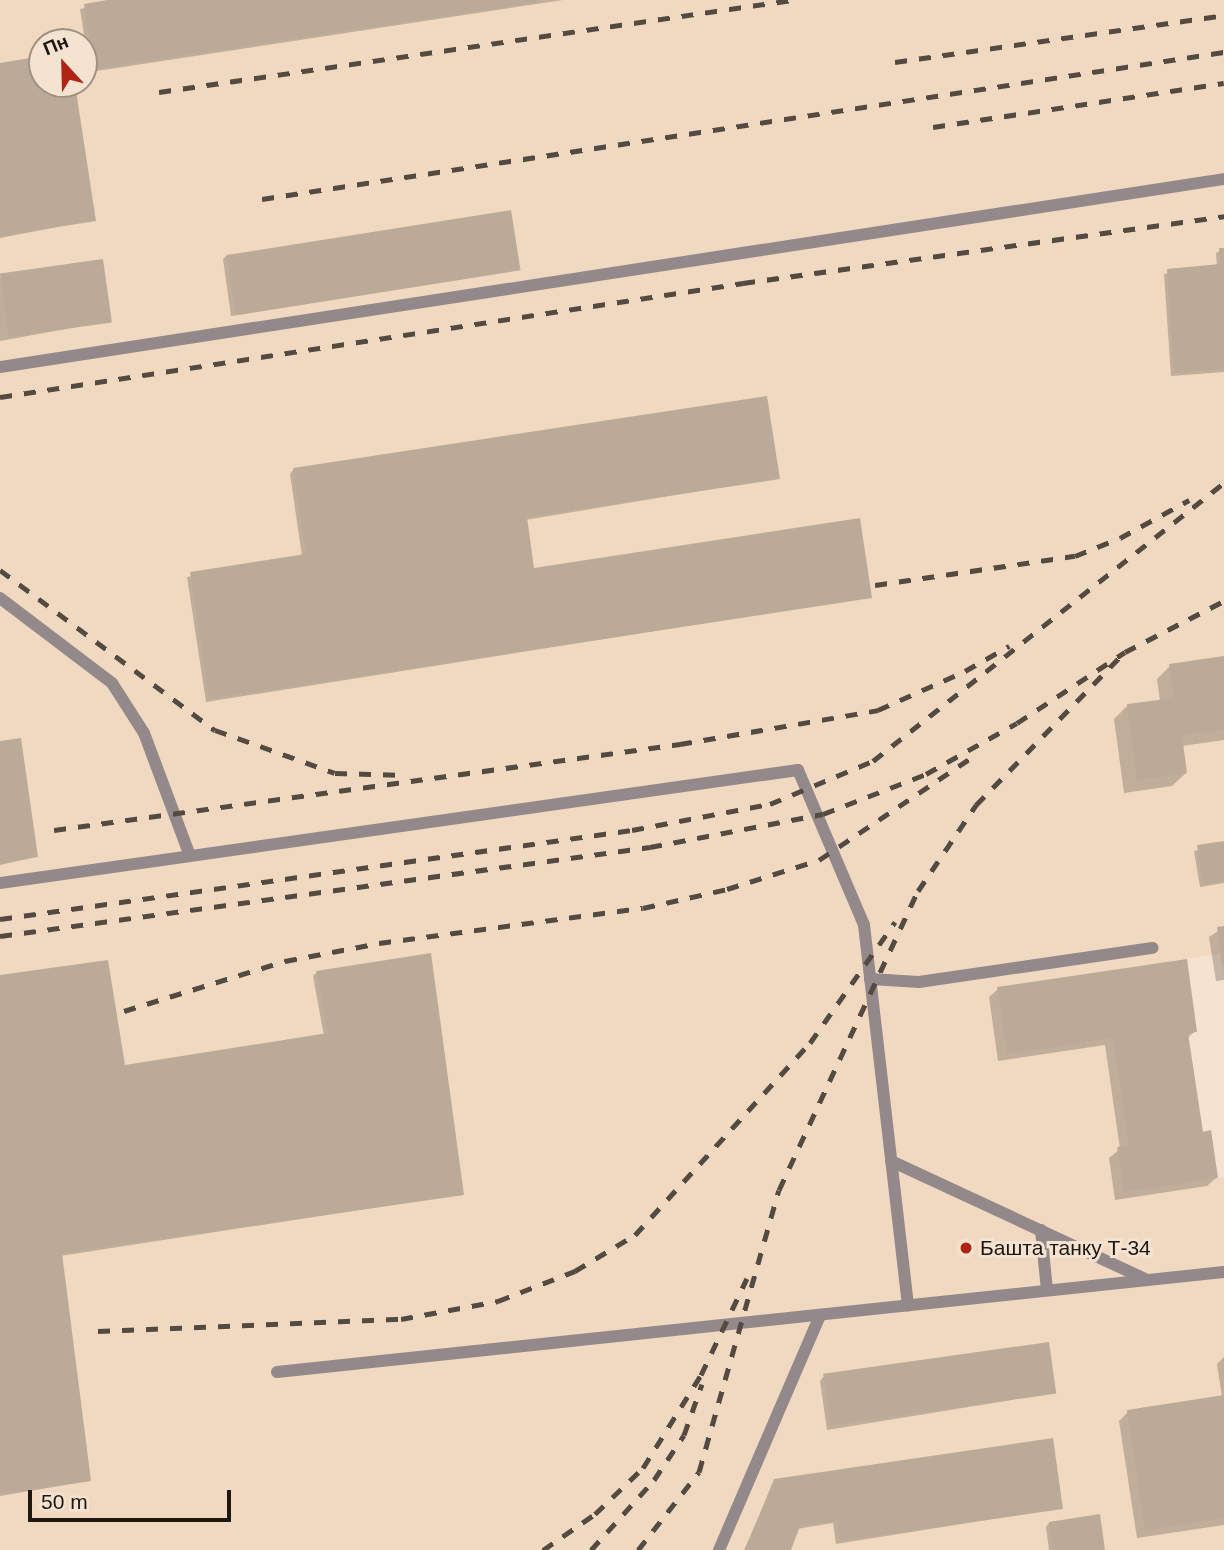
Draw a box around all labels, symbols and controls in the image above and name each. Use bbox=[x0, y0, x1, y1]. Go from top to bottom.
north arrow bbox=[28, 28, 98, 98]
text: Пн bbox=[40, 30, 71, 59]
place label: Башта танку Т-34 bbox=[980, 1235, 1151, 1261]
marker: Башта танку Т-34 bbox=[958, 1240, 974, 1256]
scale bar bbox=[32, 1476, 234, 1520]
text: 50 m bbox=[41, 1490, 88, 1513]

